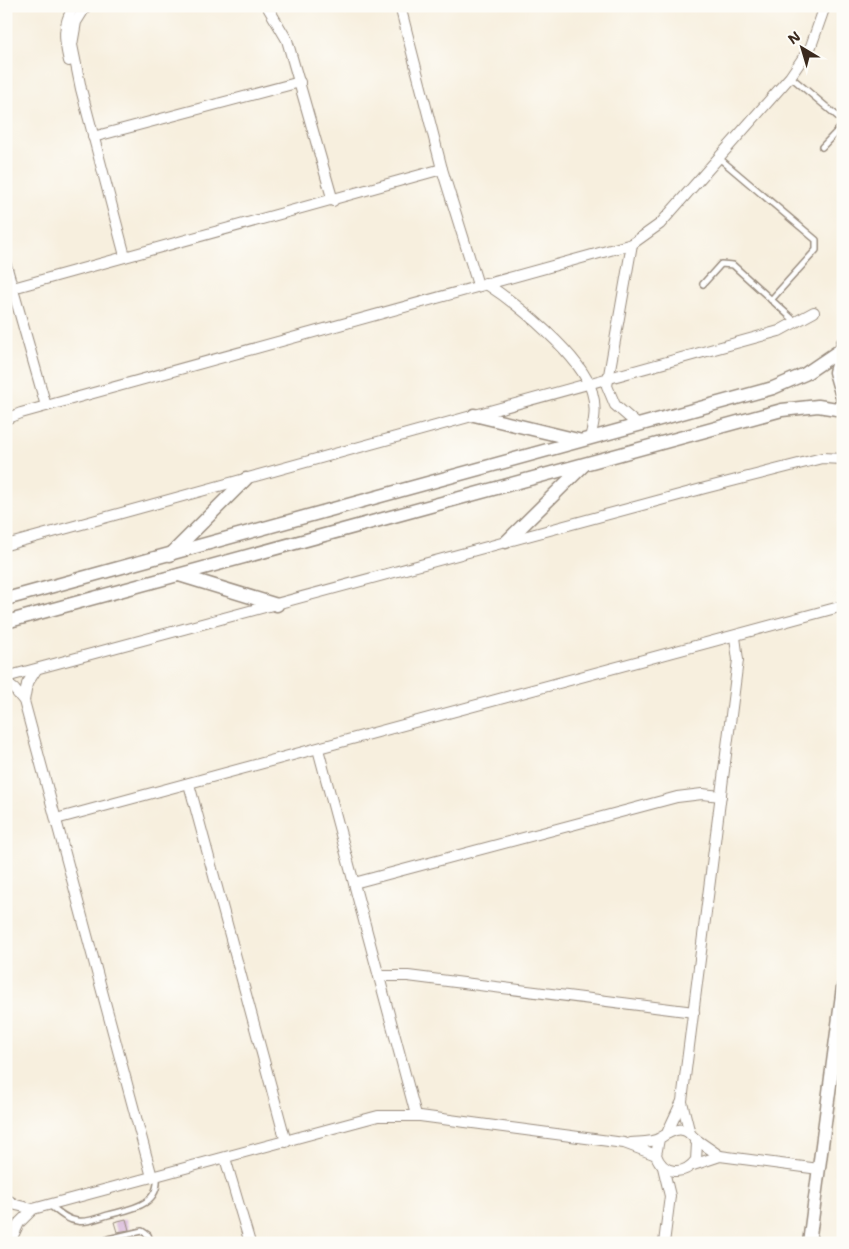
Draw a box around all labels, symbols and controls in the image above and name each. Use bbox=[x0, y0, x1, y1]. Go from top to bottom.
north arrow bbox=[776, 22, 826, 72]
text: N bbox=[784, 27, 804, 48]

